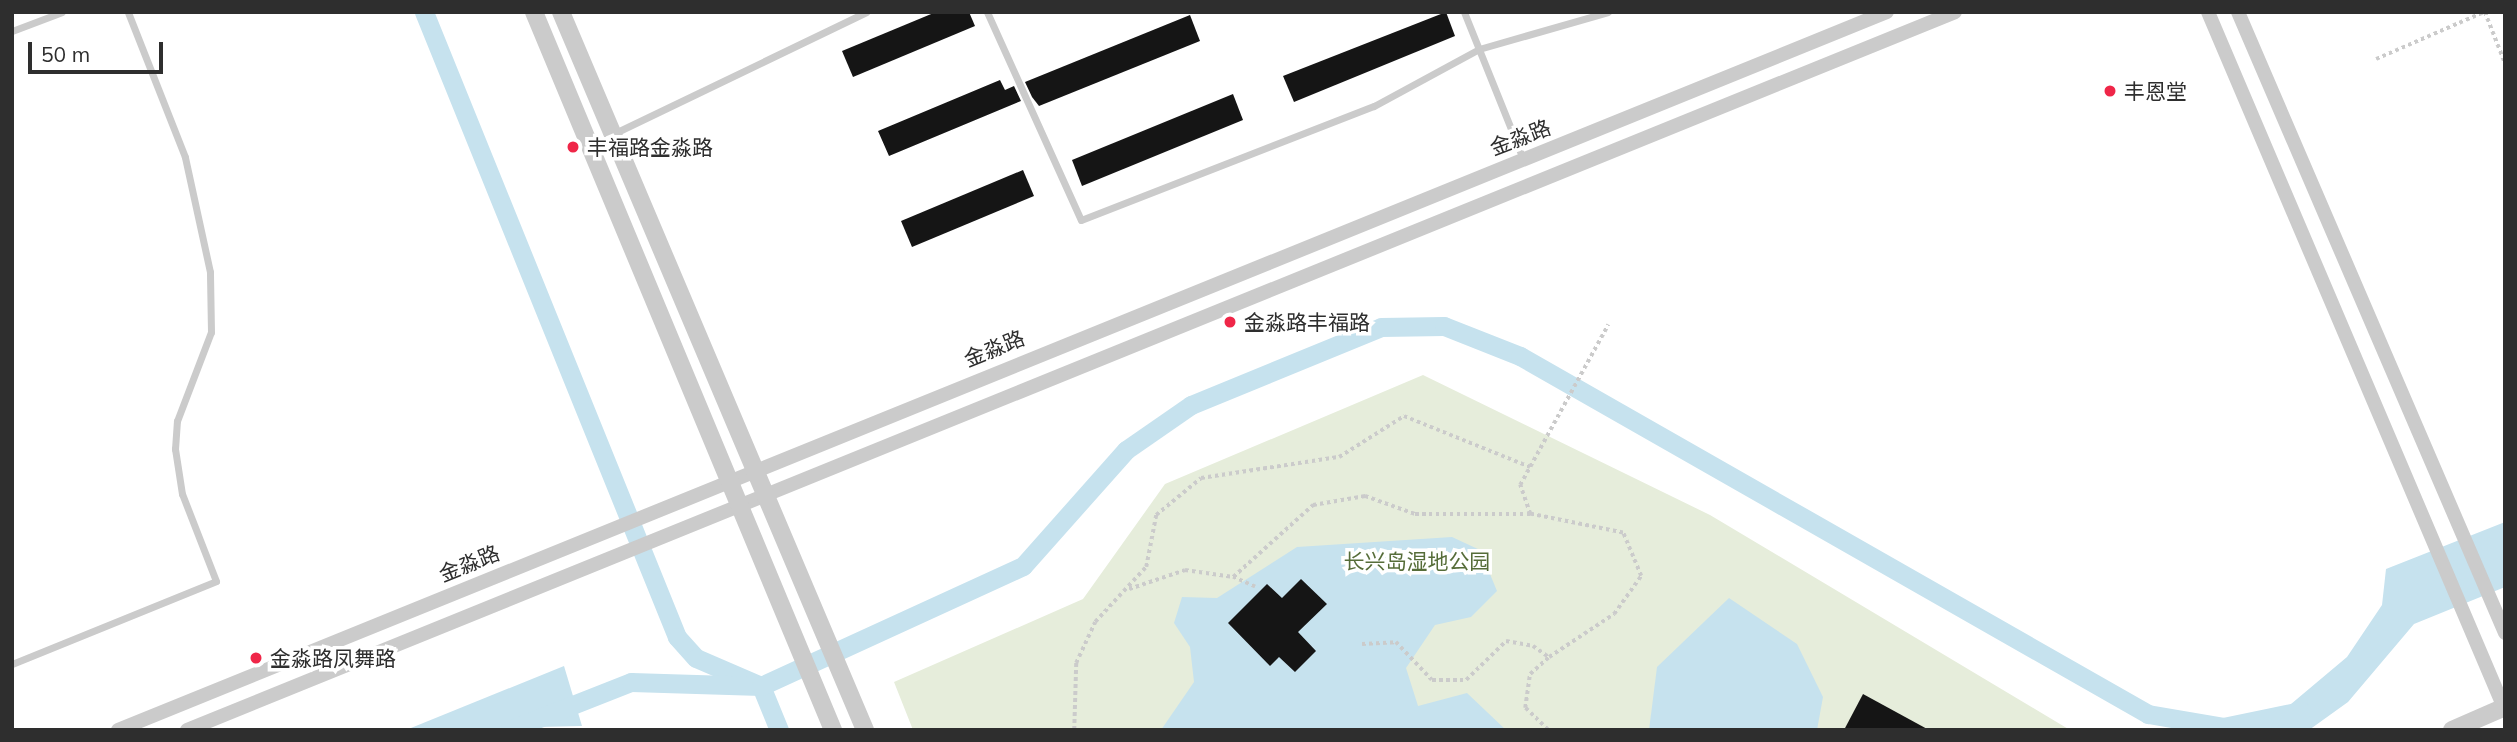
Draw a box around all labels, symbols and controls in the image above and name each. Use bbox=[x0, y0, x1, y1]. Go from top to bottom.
scale bar bbox=[32, 28, 166, 72]
text: 50 m bbox=[41, 41, 90, 67]
place label: 丰恩堂 bbox=[2124, 78, 2187, 104]
marker: 丰恩堂 bbox=[2102, 83, 2118, 99]
street label: 金淼路 bbox=[1486, 114, 1554, 160]
place label: 丰福路金淼路 bbox=[587, 134, 713, 160]
marker: 丰福路金淼路 bbox=[565, 139, 581, 155]
place label: 金淼路丰福路 bbox=[1244, 309, 1370, 335]
marker: 金淼路丰福路 bbox=[1222, 314, 1238, 330]
street label: 金淼路 bbox=[960, 325, 1028, 371]
street label: 金淼路 bbox=[435, 540, 503, 586]
park label: 长兴岛湿地公园 bbox=[1344, 548, 1490, 574]
place label: 金淼路凤舞路 bbox=[270, 645, 396, 671]
marker: 金淼路凤舞路 bbox=[248, 650, 264, 666]

